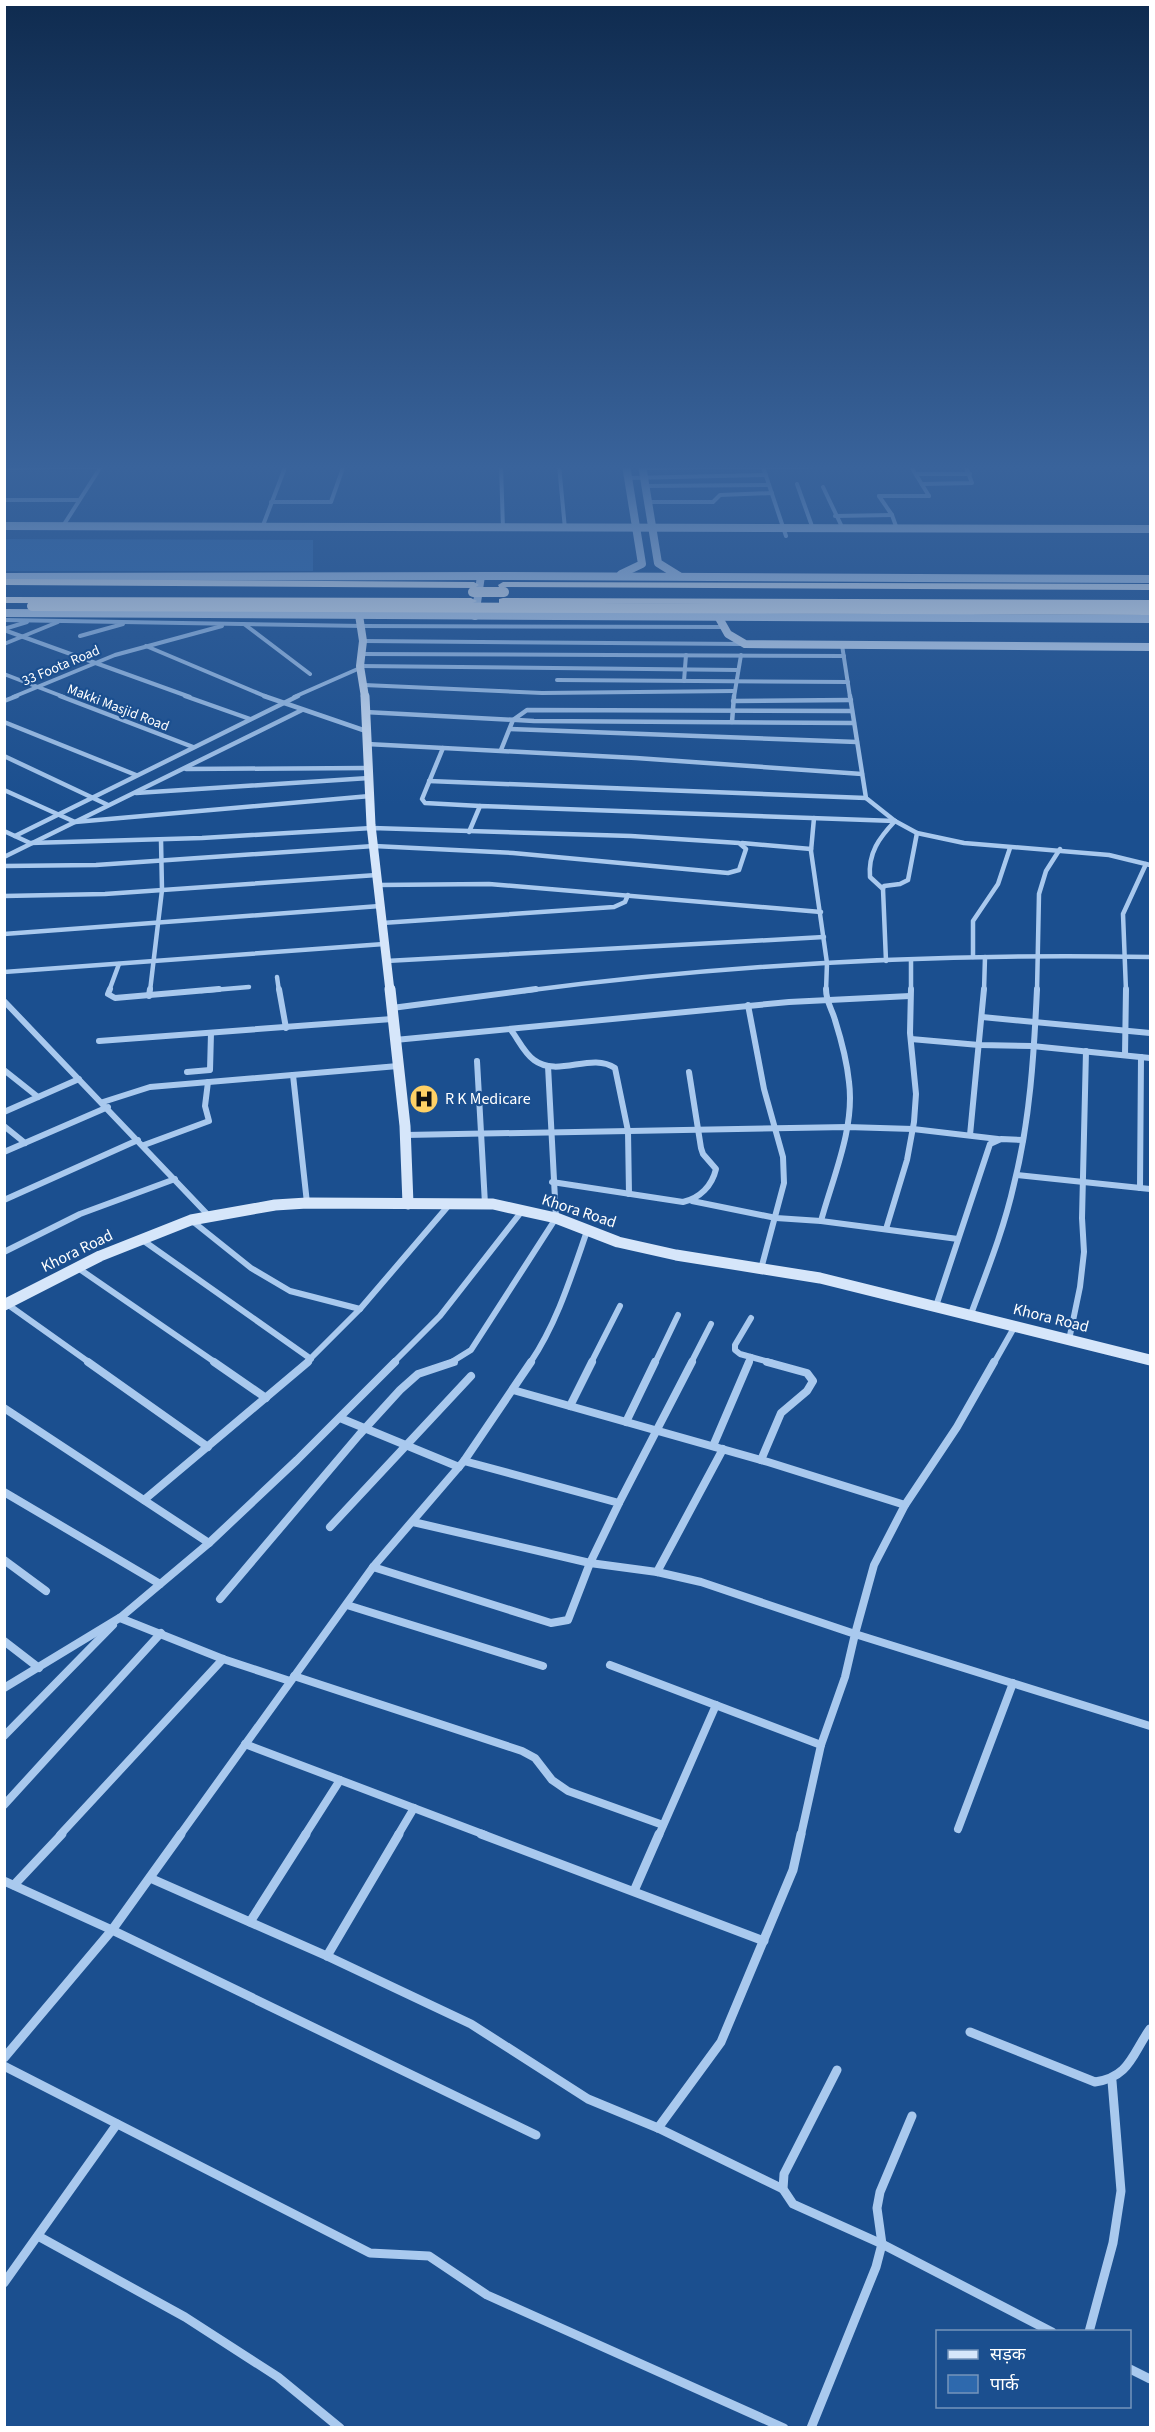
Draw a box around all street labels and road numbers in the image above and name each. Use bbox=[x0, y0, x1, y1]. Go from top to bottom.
street label: 33 Foota Road bbox=[19, 641, 103, 691]
street label: Makki Masjid Road bbox=[64, 679, 172, 737]
street label: Khora Road bbox=[539, 1189, 619, 1233]
street label: Khora Road bbox=[37, 1224, 117, 1278]
street label: Khora Road bbox=[1011, 1298, 1091, 1338]

